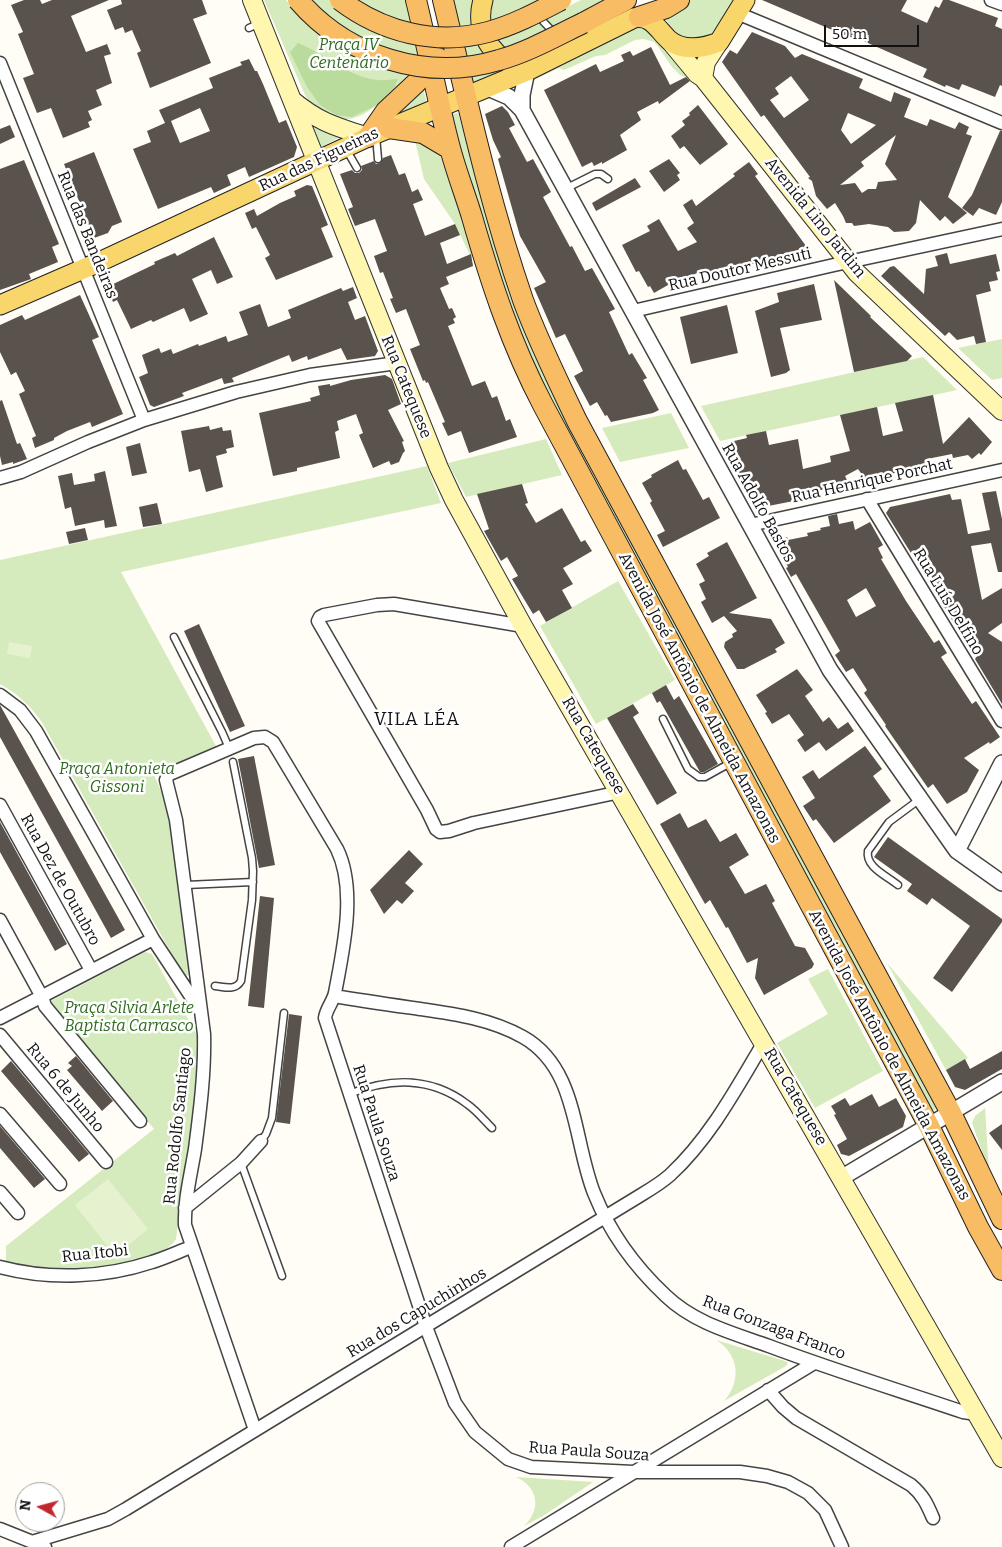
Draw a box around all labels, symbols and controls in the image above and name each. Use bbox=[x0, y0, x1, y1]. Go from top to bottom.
scale bar bbox=[827, 15, 922, 47]
text: 50 m bbox=[832, 25, 867, 43]
park label: Praça IV Centenário bbox=[309, 36, 389, 74]
street label: Rua das Figueiras bbox=[256, 124, 382, 196]
street label: Avenida Lino Jardim bbox=[761, 154, 869, 282]
street label: Rua das Bandeiras bbox=[53, 168, 121, 302]
street label: Rua Doutor Messuti bbox=[667, 244, 813, 296]
street label: Rua Catequese bbox=[377, 333, 435, 441]
street label: Rua Adolfo Bastos bbox=[717, 440, 799, 566]
street label: Rua Henrique Porchat bbox=[790, 455, 954, 507]
street label: Rua Luís Delfino bbox=[909, 545, 987, 659]
street label: Avenida José Antônio de Almeida Amazonas bbox=[614, 549, 784, 847]
street label: Rua Catequese bbox=[557, 694, 629, 798]
district label: VILA LÉA bbox=[373, 709, 461, 731]
park label: Praça Antonieta Gissoni bbox=[59, 760, 175, 798]
street label: Rua Dez de Outubro bbox=[16, 811, 104, 949]
street label: Avenida José Antônio de Almeida Amazonas bbox=[804, 906, 974, 1204]
park label: Praça Silvia Arlete Baptista Carrasco bbox=[64, 999, 194, 1037]
street label: Rua 6 de Junho bbox=[22, 1040, 108, 1136]
street label: Rua Catequese bbox=[759, 1045, 831, 1149]
street label: Rua Rodolfo Santiago bbox=[160, 1047, 196, 1205]
street label: Rua Paula Souza bbox=[348, 1062, 404, 1184]
street label: Rua Itobi bbox=[61, 1241, 129, 1267]
street label: Rua dos Capuchinhos bbox=[344, 1264, 490, 1362]
street label: Rua Gonzaga Franco bbox=[700, 1292, 848, 1364]
street label: Rua Paula Souza bbox=[528, 1438, 650, 1466]
north arrow bbox=[15, 1482, 65, 1532]
text: N bbox=[17, 1499, 35, 1512]

